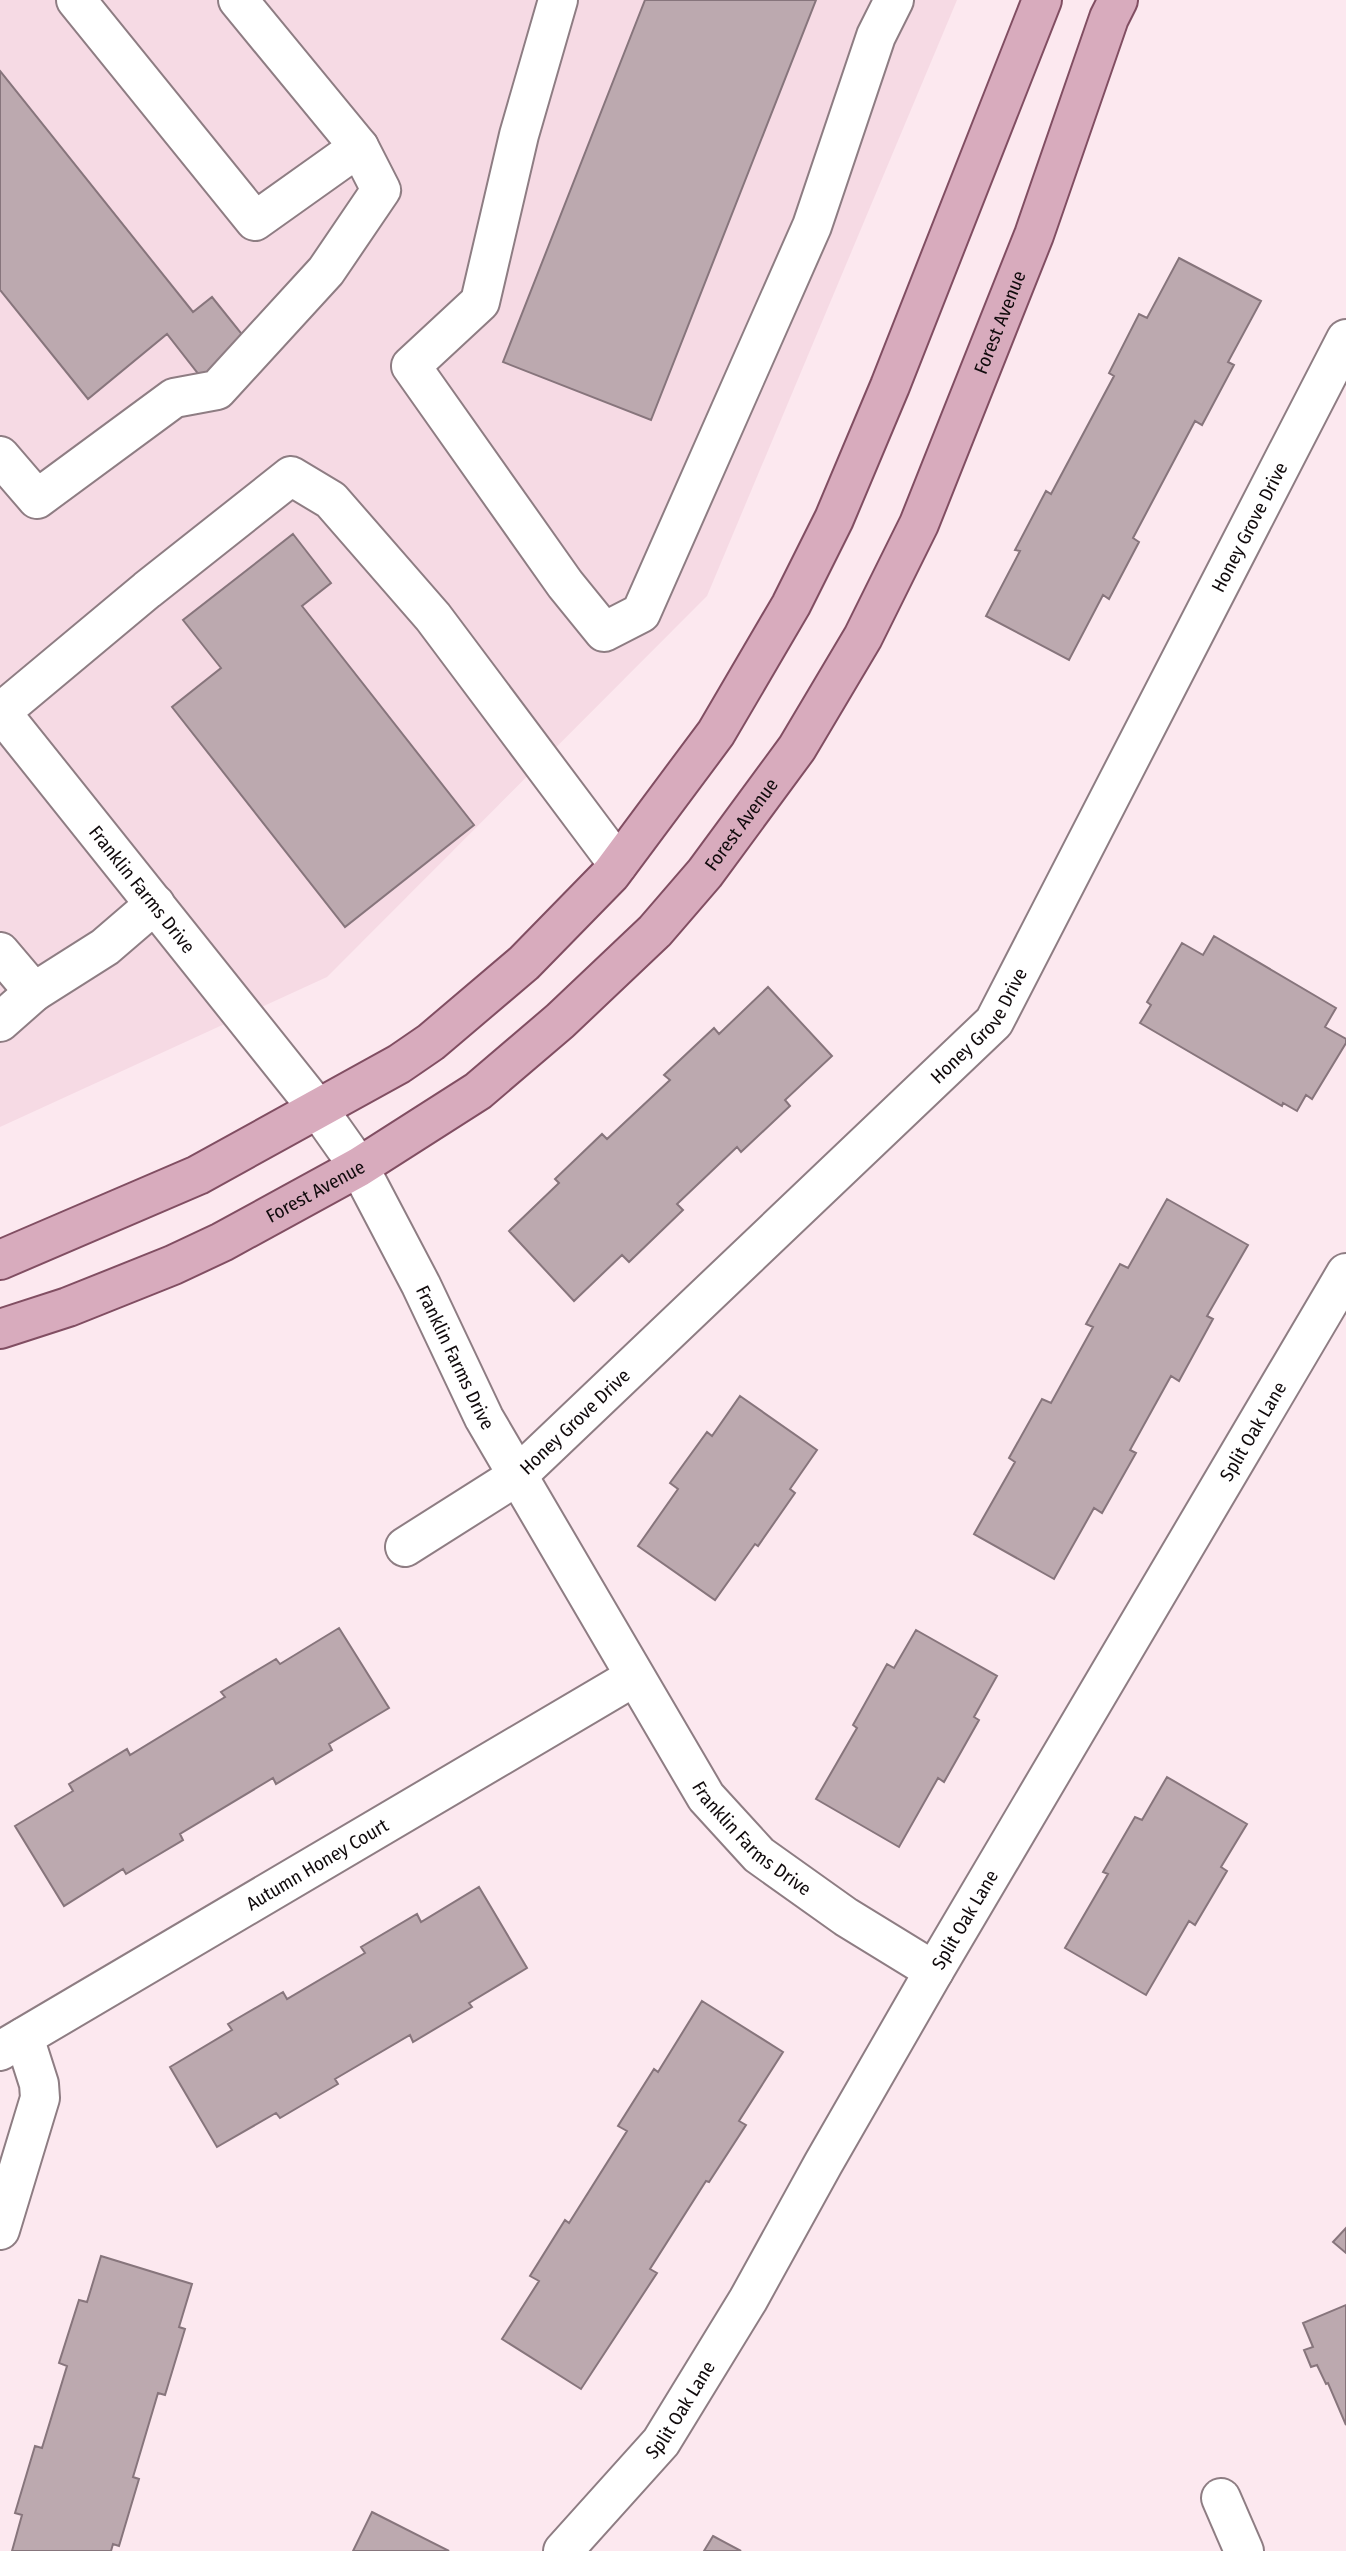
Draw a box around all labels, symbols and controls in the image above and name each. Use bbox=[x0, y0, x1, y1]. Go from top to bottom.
street label: Forest Avenue bbox=[969, 267, 1031, 377]
street label: Honey Grove Drive bbox=[1207, 458, 1293, 596]
street label: Forest Avenue bbox=[700, 774, 783, 875]
street label: Franklin Farms Drive bbox=[84, 821, 200, 958]
street label: Honey Grove Drive bbox=[926, 964, 1032, 1088]
street label: Forest Avenue bbox=[262, 1155, 369, 1228]
street label: Franklin Farms Drive bbox=[411, 1282, 499, 1434]
street label: Honey Grove Drive bbox=[515, 1364, 635, 1479]
street label: Split Oak Lane bbox=[1215, 1378, 1291, 1485]
street label: Franklin Farms Drive bbox=[687, 1777, 816, 1901]
street label: Autumn Honey Court bbox=[242, 1813, 393, 1915]
street label: Split Oak Lane bbox=[927, 1866, 1003, 1973]
street label: Split Oak Lane bbox=[641, 2357, 720, 2464]

